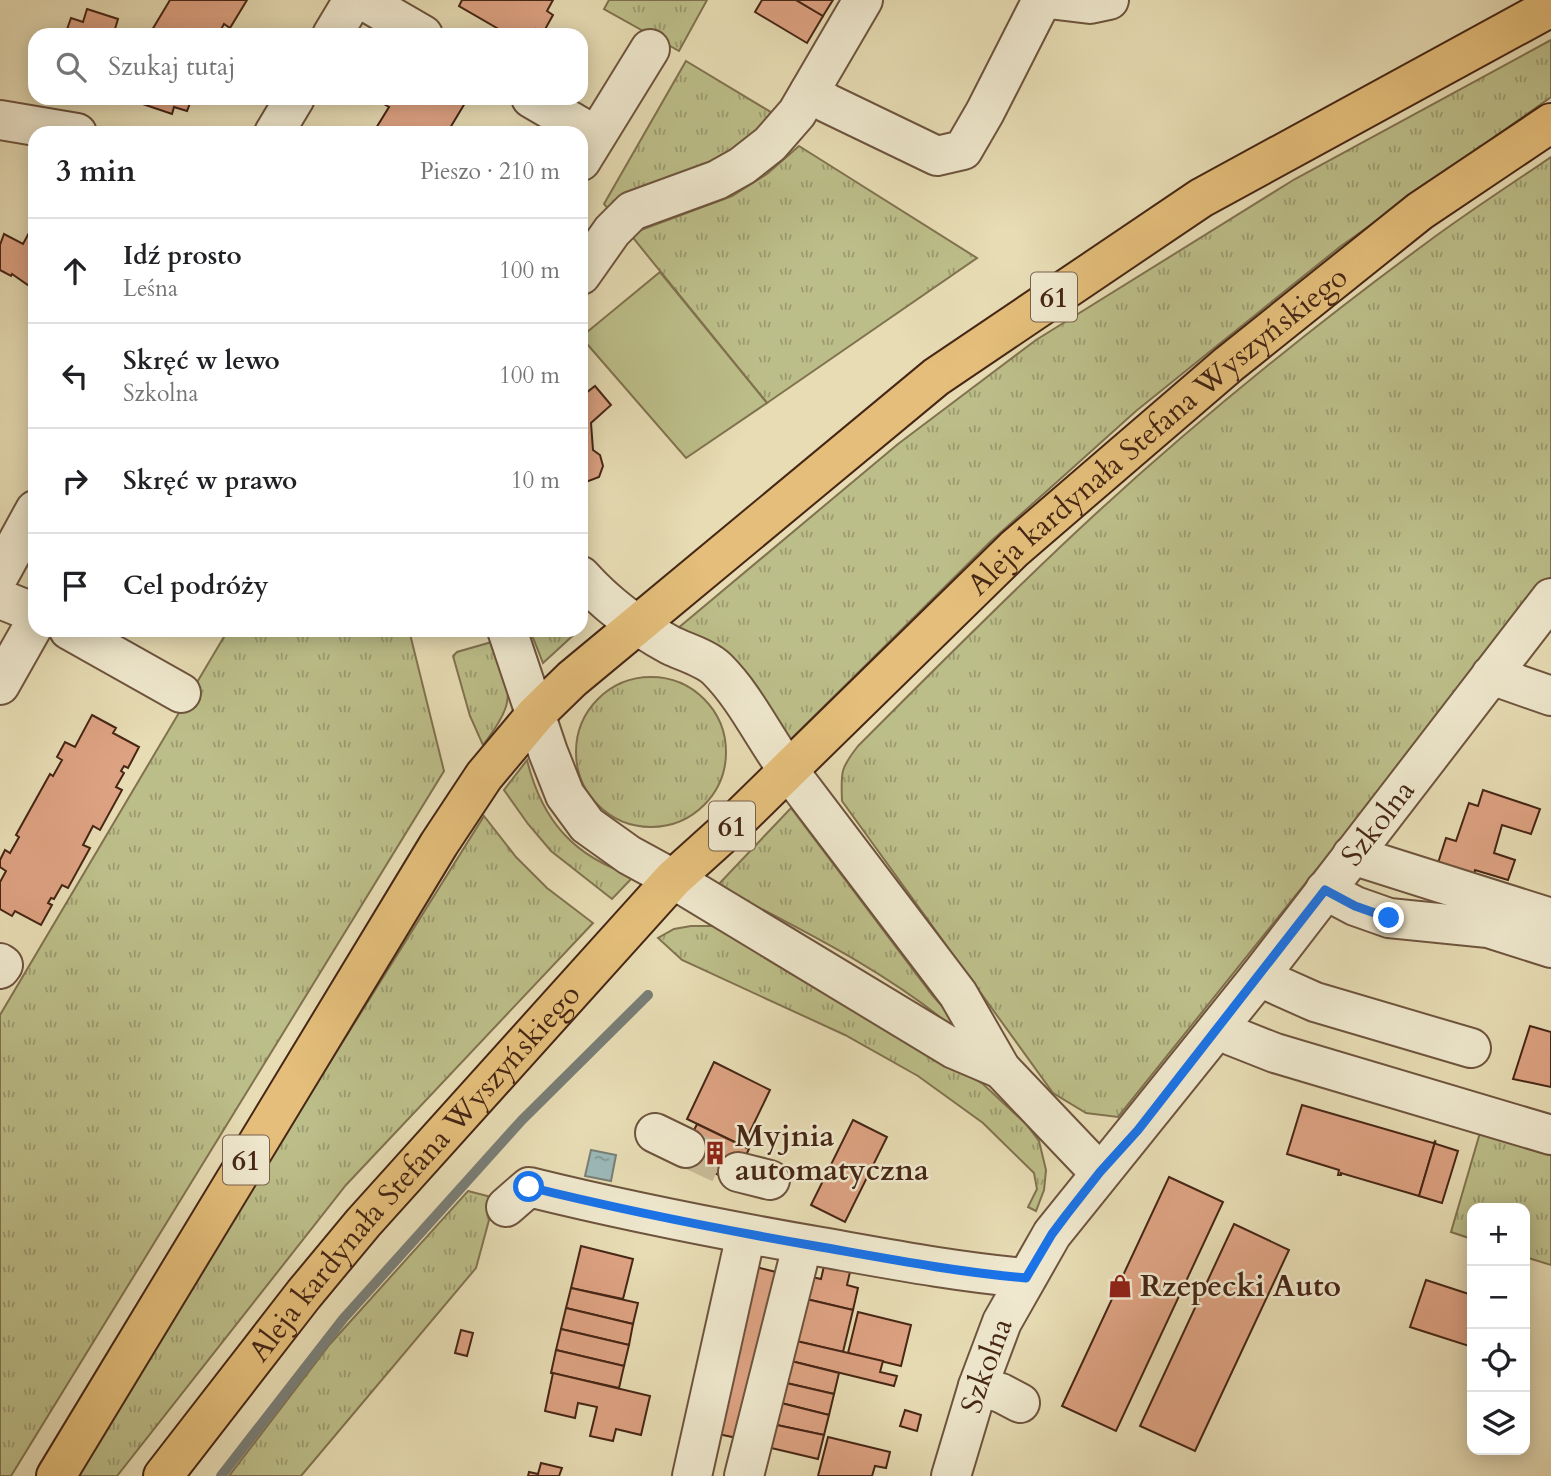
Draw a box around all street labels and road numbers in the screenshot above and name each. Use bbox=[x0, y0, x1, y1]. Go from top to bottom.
street label: Aleja kardynała Stefana Wyszyńskiego bbox=[958, 257, 1356, 605]
road number: 61 bbox=[1031, 272, 1077, 322]
street label: Szkolna bbox=[1332, 772, 1424, 875]
road number: 61 bbox=[709, 802, 755, 850]
street label: Aleja kardynała Stefana Wyszyńskiego bbox=[239, 975, 590, 1370]
road number: 61 bbox=[223, 1136, 269, 1184]
street label: Szkolna bbox=[951, 1312, 1023, 1418]

